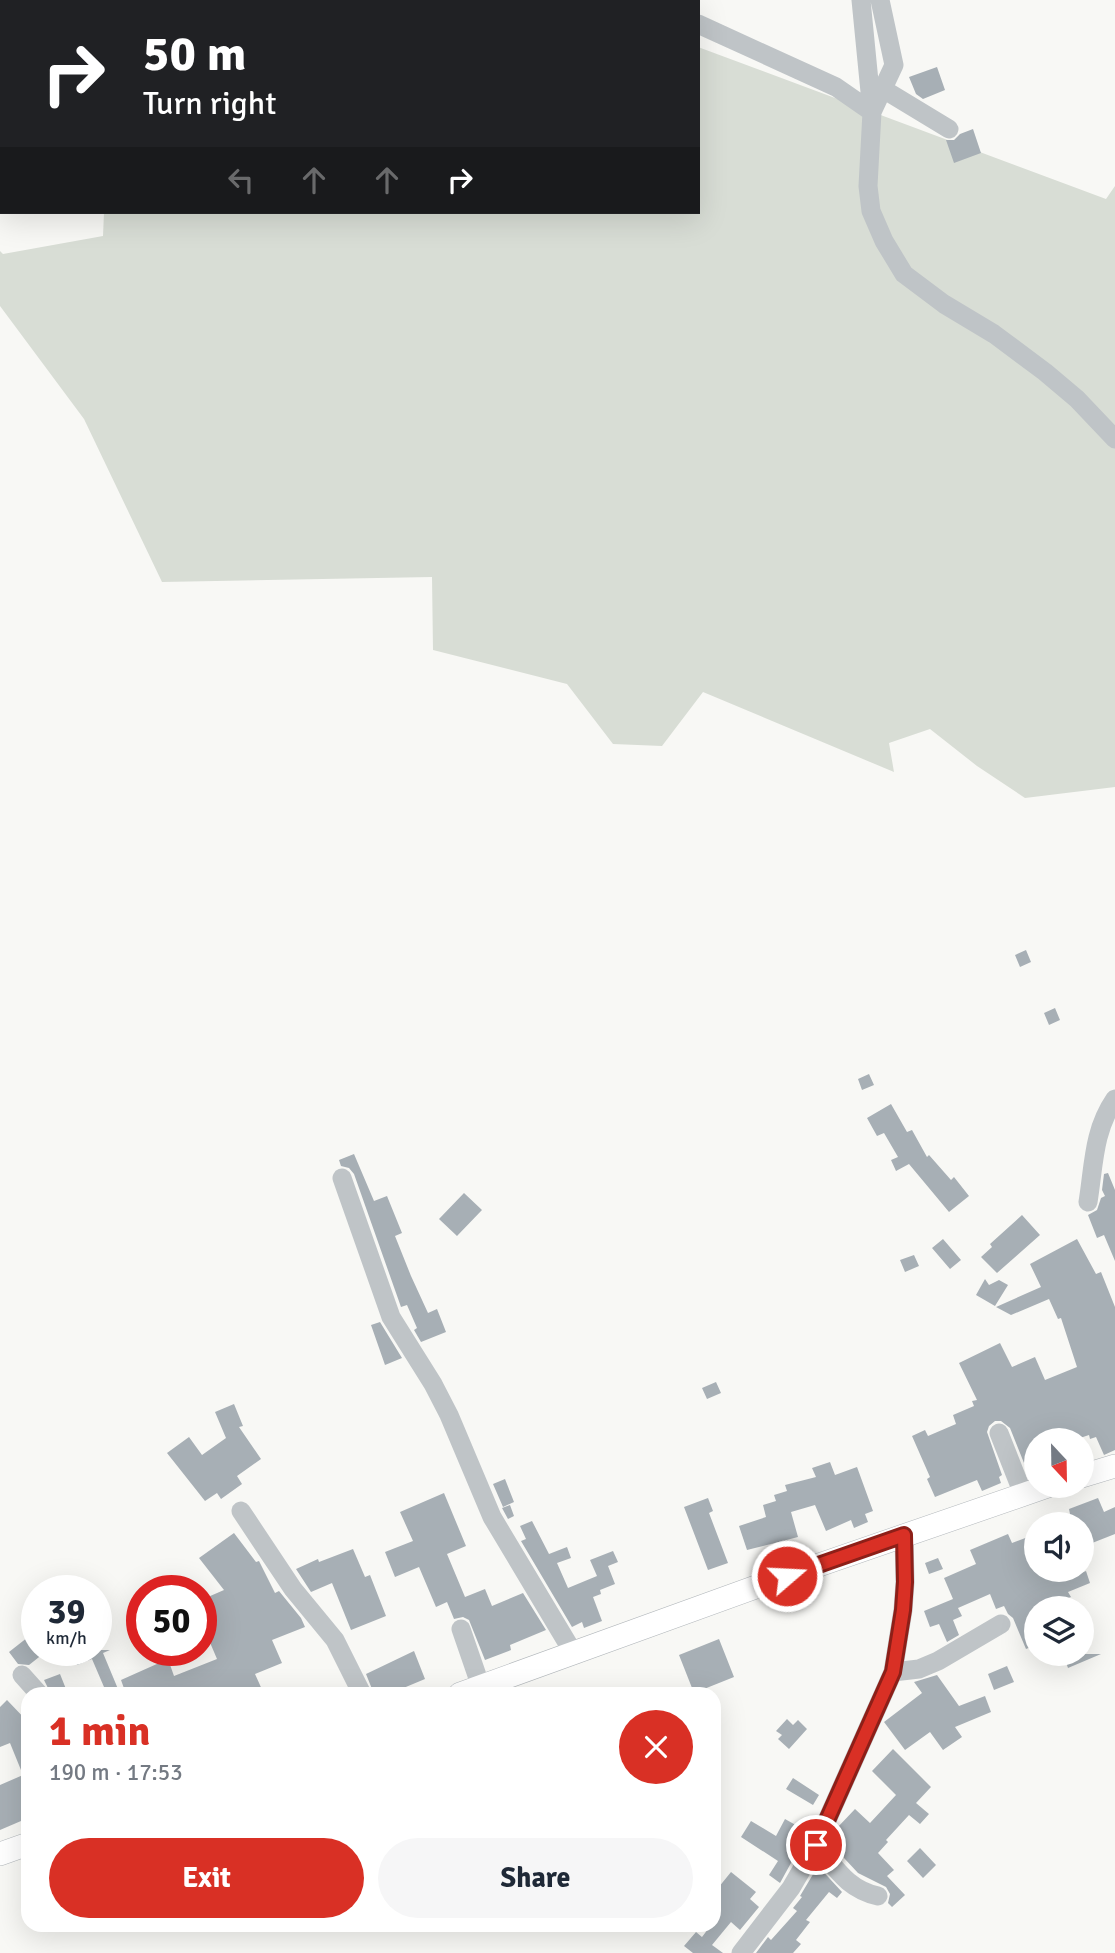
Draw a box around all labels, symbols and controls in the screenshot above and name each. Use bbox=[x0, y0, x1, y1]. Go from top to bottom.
text: 50 m bbox=[143, 24, 246, 84]
icon: right bbox=[28, 28, 119, 119]
text: Turn right bbox=[143, 84, 276, 123]
icon: left bbox=[222, 161, 260, 199]
icon: ahead bbox=[295, 161, 333, 199]
icon: ahead bbox=[368, 161, 406, 199]
icon: right bbox=[441, 161, 479, 199]
north arrow bbox=[1024, 1428, 1094, 1498]
map controls bbox=[1024, 1428, 1094, 1666]
button: sound bbox=[1024, 1512, 1094, 1582]
position arrow bbox=[750, 1539, 824, 1613]
speed limit sign: 50 bbox=[126, 1575, 217, 1666]
text: 39 bbox=[48, 1590, 85, 1633]
button: layers bbox=[1024, 1596, 1094, 1666]
text: km/h bbox=[46, 1627, 87, 1649]
text: 1 min bbox=[49, 1706, 150, 1757]
button: close bbox=[619, 1710, 693, 1784]
text: 190 m · 17:53 bbox=[49, 1758, 183, 1787]
pin bbox=[786, 1815, 846, 1875]
icon: arrive bbox=[797, 1826, 835, 1864]
button: Exit bbox=[49, 1838, 364, 1918]
button: Share bbox=[378, 1838, 693, 1918]

